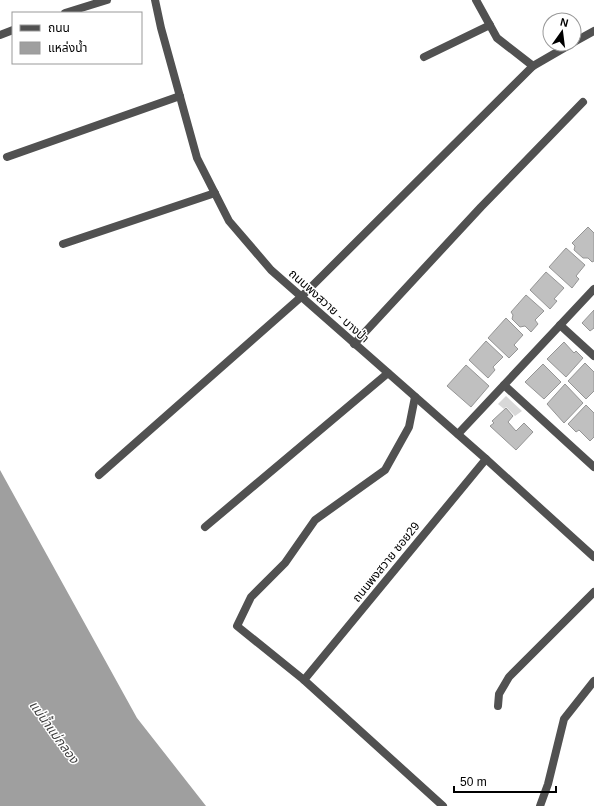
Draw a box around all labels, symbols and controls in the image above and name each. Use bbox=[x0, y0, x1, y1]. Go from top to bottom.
legend bbox=[12, 12, 142, 64]
north arrow bbox=[542, 12, 582, 52]
text: N bbox=[559, 16, 570, 29]
text: ถนน bbox=[48, 21, 70, 35]
text: แหล่งน้ำ bbox=[48, 39, 87, 55]
street label: ถนนพงสวาย - บางป่า bbox=[286, 266, 372, 346]
street label: ถนนพงสวาย ซอย29 bbox=[349, 519, 423, 605]
water label: แม่น้ำแม่กลอง bbox=[26, 697, 84, 767]
scale bar bbox=[454, 768, 556, 794]
text: 50 m bbox=[460, 775, 487, 789]

